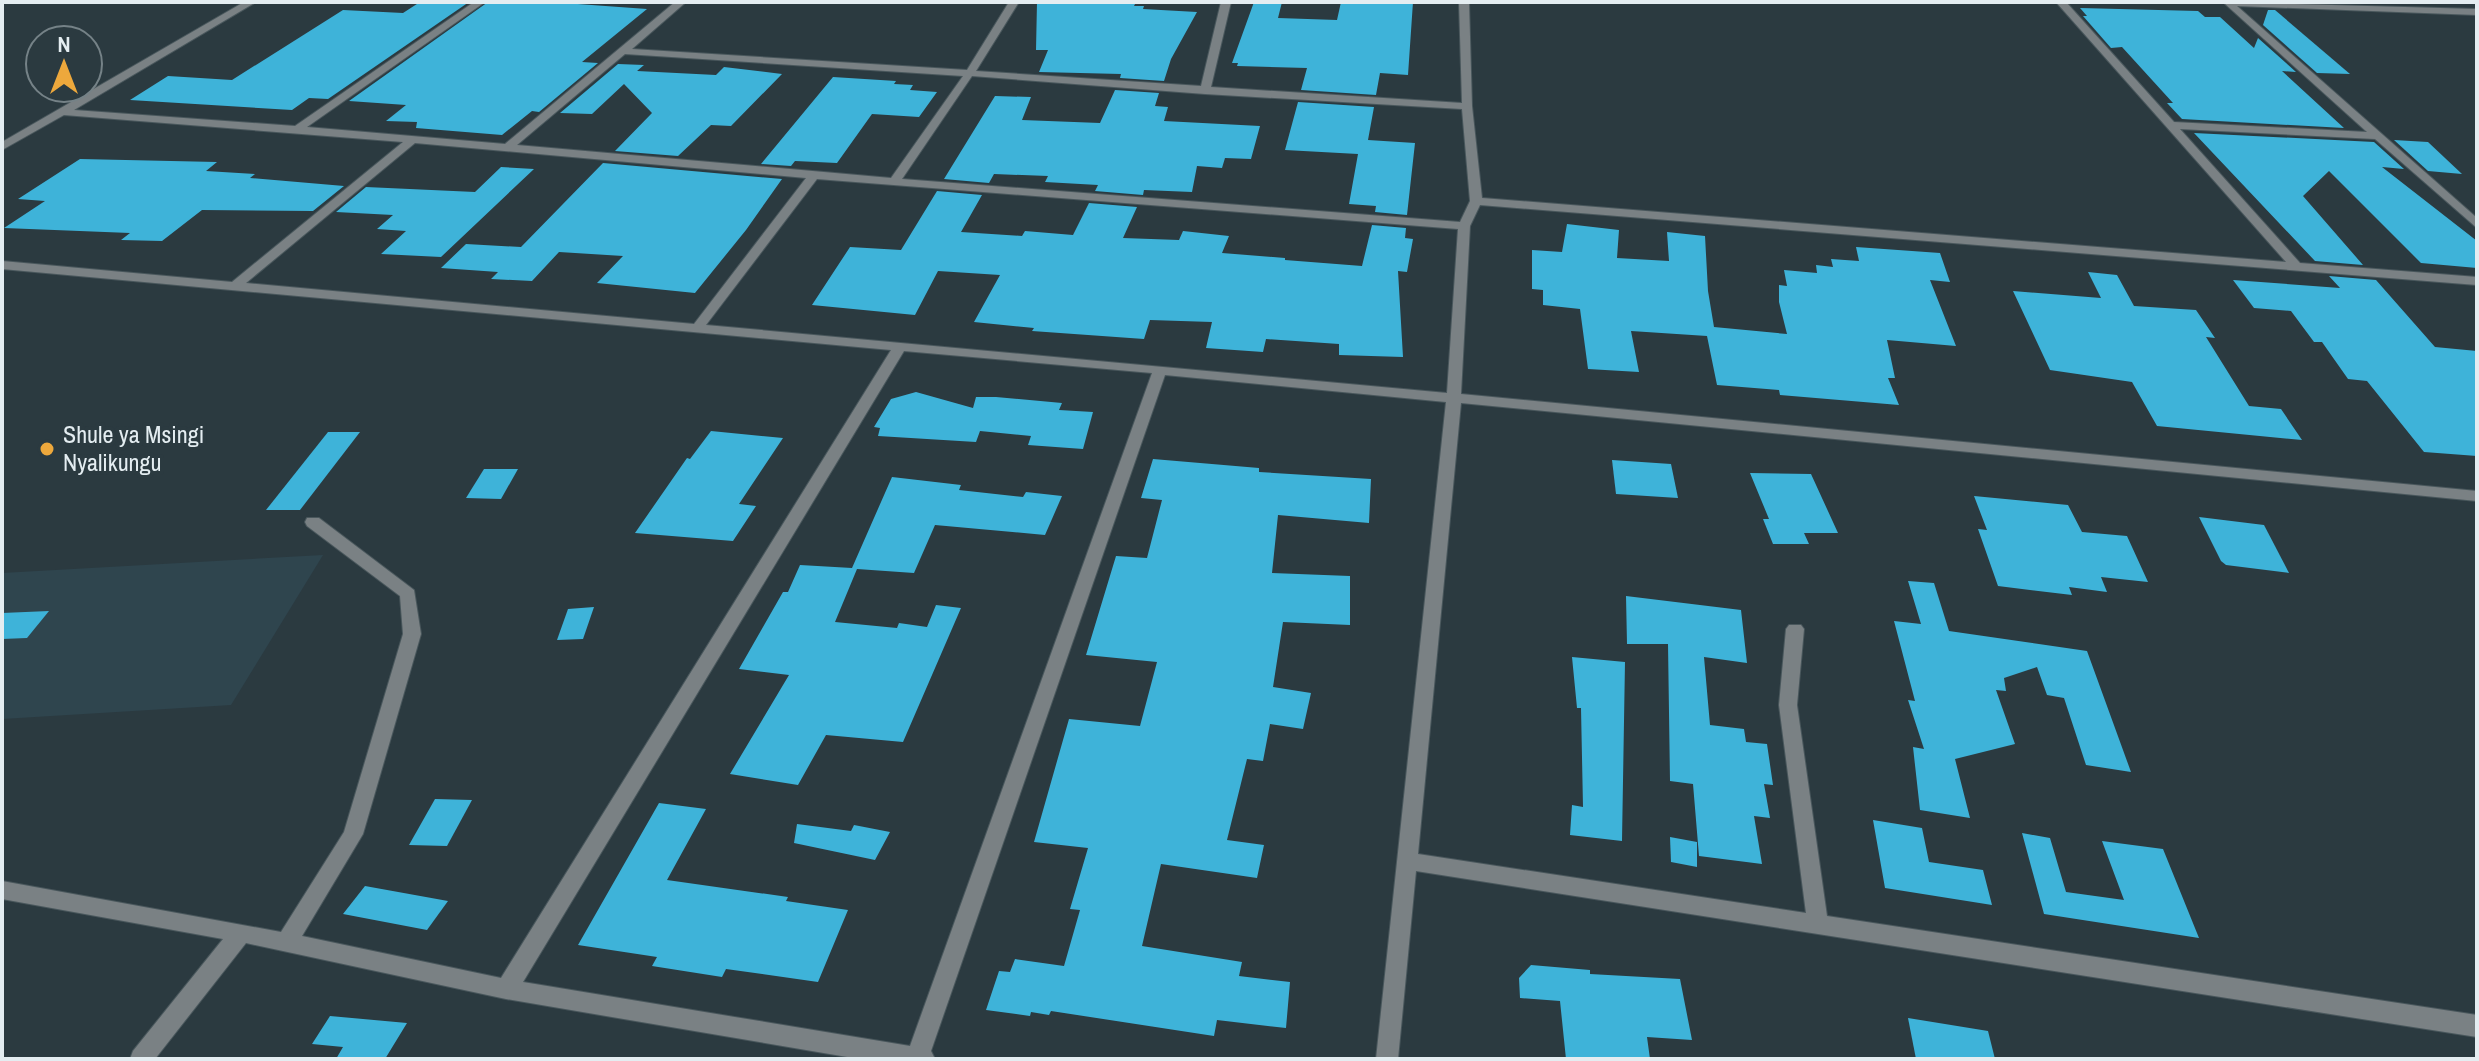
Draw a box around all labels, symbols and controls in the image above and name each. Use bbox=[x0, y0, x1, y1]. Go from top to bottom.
north arrow bbox=[24, 24, 104, 104]
text: N bbox=[57, 29, 71, 59]
place label: Shule ya Msingi Nyalikungu bbox=[63, 418, 204, 478]
marker: Shule ya Msingi Nyalikungu bbox=[38, 440, 56, 458]

